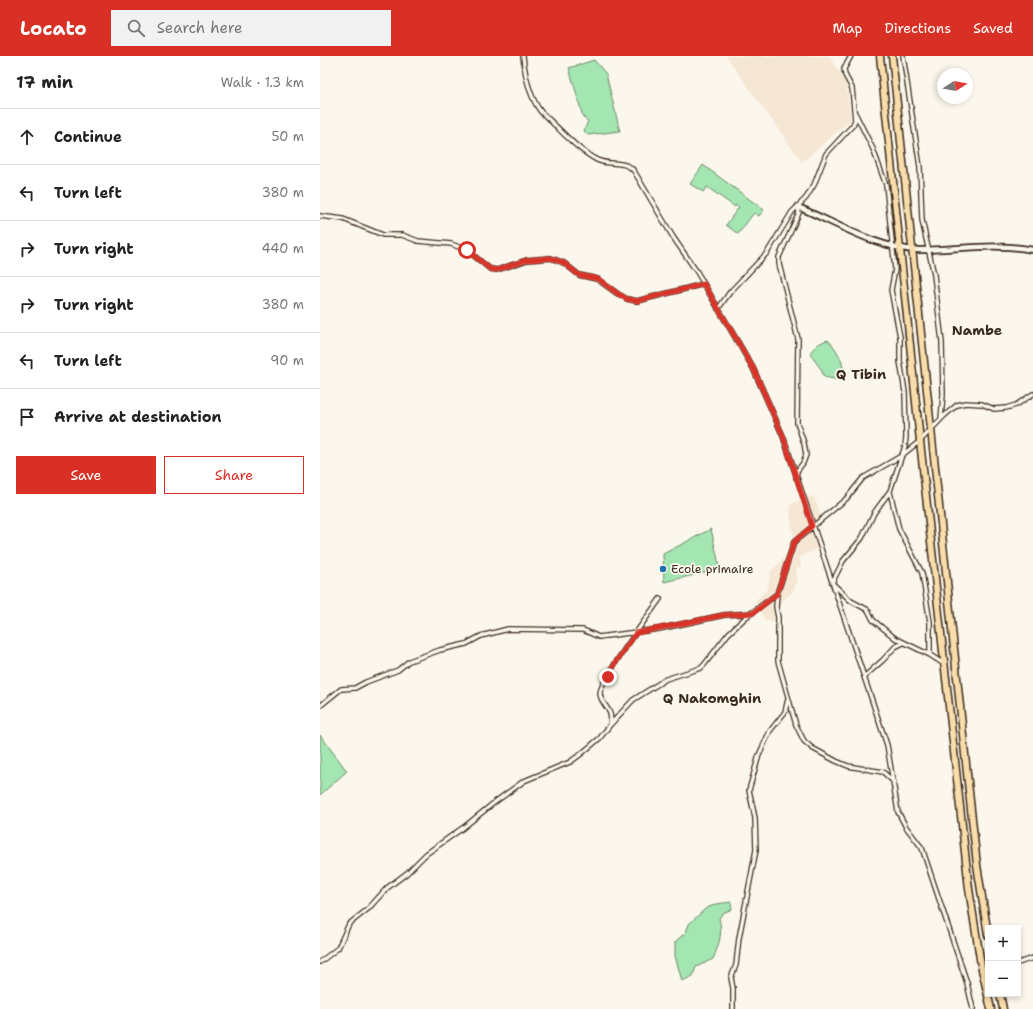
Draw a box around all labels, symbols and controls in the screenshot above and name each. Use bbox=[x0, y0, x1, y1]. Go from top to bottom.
search box bbox=[111, 10, 391, 46]
text: Locato bbox=[20, 16, 87, 41]
icon: search bbox=[125, 17, 147, 39]
text: Search here bbox=[157, 18, 242, 38]
text: Map bbox=[833, 19, 863, 37]
text: Directions bbox=[885, 19, 951, 37]
text: Saved bbox=[973, 19, 1013, 37]
north arrow bbox=[937, 68, 973, 104]
text: 17 min bbox=[16, 71, 73, 93]
text: Walk · 1.3 km bbox=[221, 74, 304, 91]
icon: ahead bbox=[16, 126, 38, 148]
text: Continue bbox=[54, 127, 122, 147]
text: 50 m bbox=[271, 128, 304, 145]
icon: left bbox=[16, 182, 38, 204]
text: Turn left bbox=[54, 183, 122, 203]
text: 380 m bbox=[262, 184, 304, 201]
icon: right bbox=[16, 238, 38, 260]
text: Turn right bbox=[54, 239, 134, 259]
text: 440 m bbox=[262, 240, 304, 257]
route start bbox=[458, 241, 476, 259]
icon: right bbox=[16, 294, 38, 316]
text: Turn right bbox=[54, 295, 134, 315]
text: 380 m bbox=[262, 296, 304, 313]
district label: Nambe bbox=[952, 321, 1002, 339]
icon: left bbox=[16, 350, 38, 372]
text: Turn left bbox=[54, 351, 122, 371]
text: 90 m bbox=[270, 352, 304, 369]
district label: Q Tibin bbox=[836, 365, 886, 383]
icon: arrive bbox=[16, 406, 38, 428]
text: Arrive at destination bbox=[54, 407, 222, 427]
button: Save bbox=[16, 456, 156, 494]
button: Share bbox=[164, 456, 304, 494]
place label: Ecole primaire bbox=[671, 561, 754, 577]
marker: Ecole primaire bbox=[658, 564, 668, 574]
route end bbox=[599, 668, 617, 686]
district label: Q Nakomghin bbox=[663, 689, 761, 707]
map controls bbox=[985, 925, 1021, 997]
button: + bbox=[985, 925, 1021, 961]
button: − bbox=[985, 961, 1021, 997]

